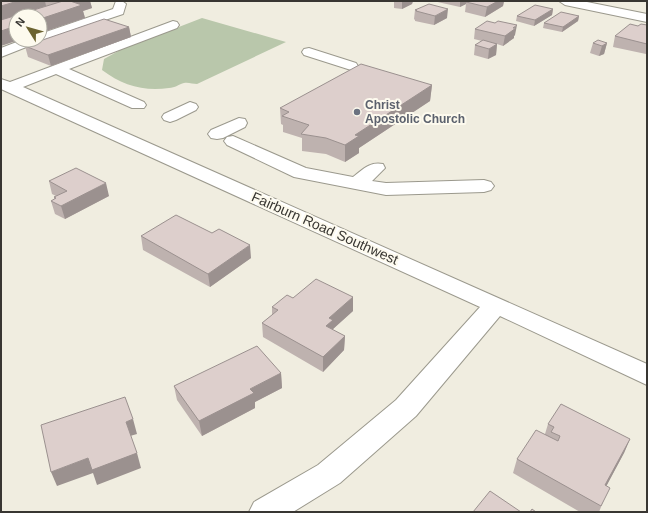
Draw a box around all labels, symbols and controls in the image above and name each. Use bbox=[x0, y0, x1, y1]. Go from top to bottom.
north arrow bbox=[8, 8, 48, 48]
text: N bbox=[13, 15, 27, 29]
place label: Christ Apostolic Church bbox=[365, 98, 465, 126]
marker: Christ Apostolic Church bbox=[352, 107, 362, 117]
street label: Fairburn Road Southwest bbox=[249, 188, 401, 268]

